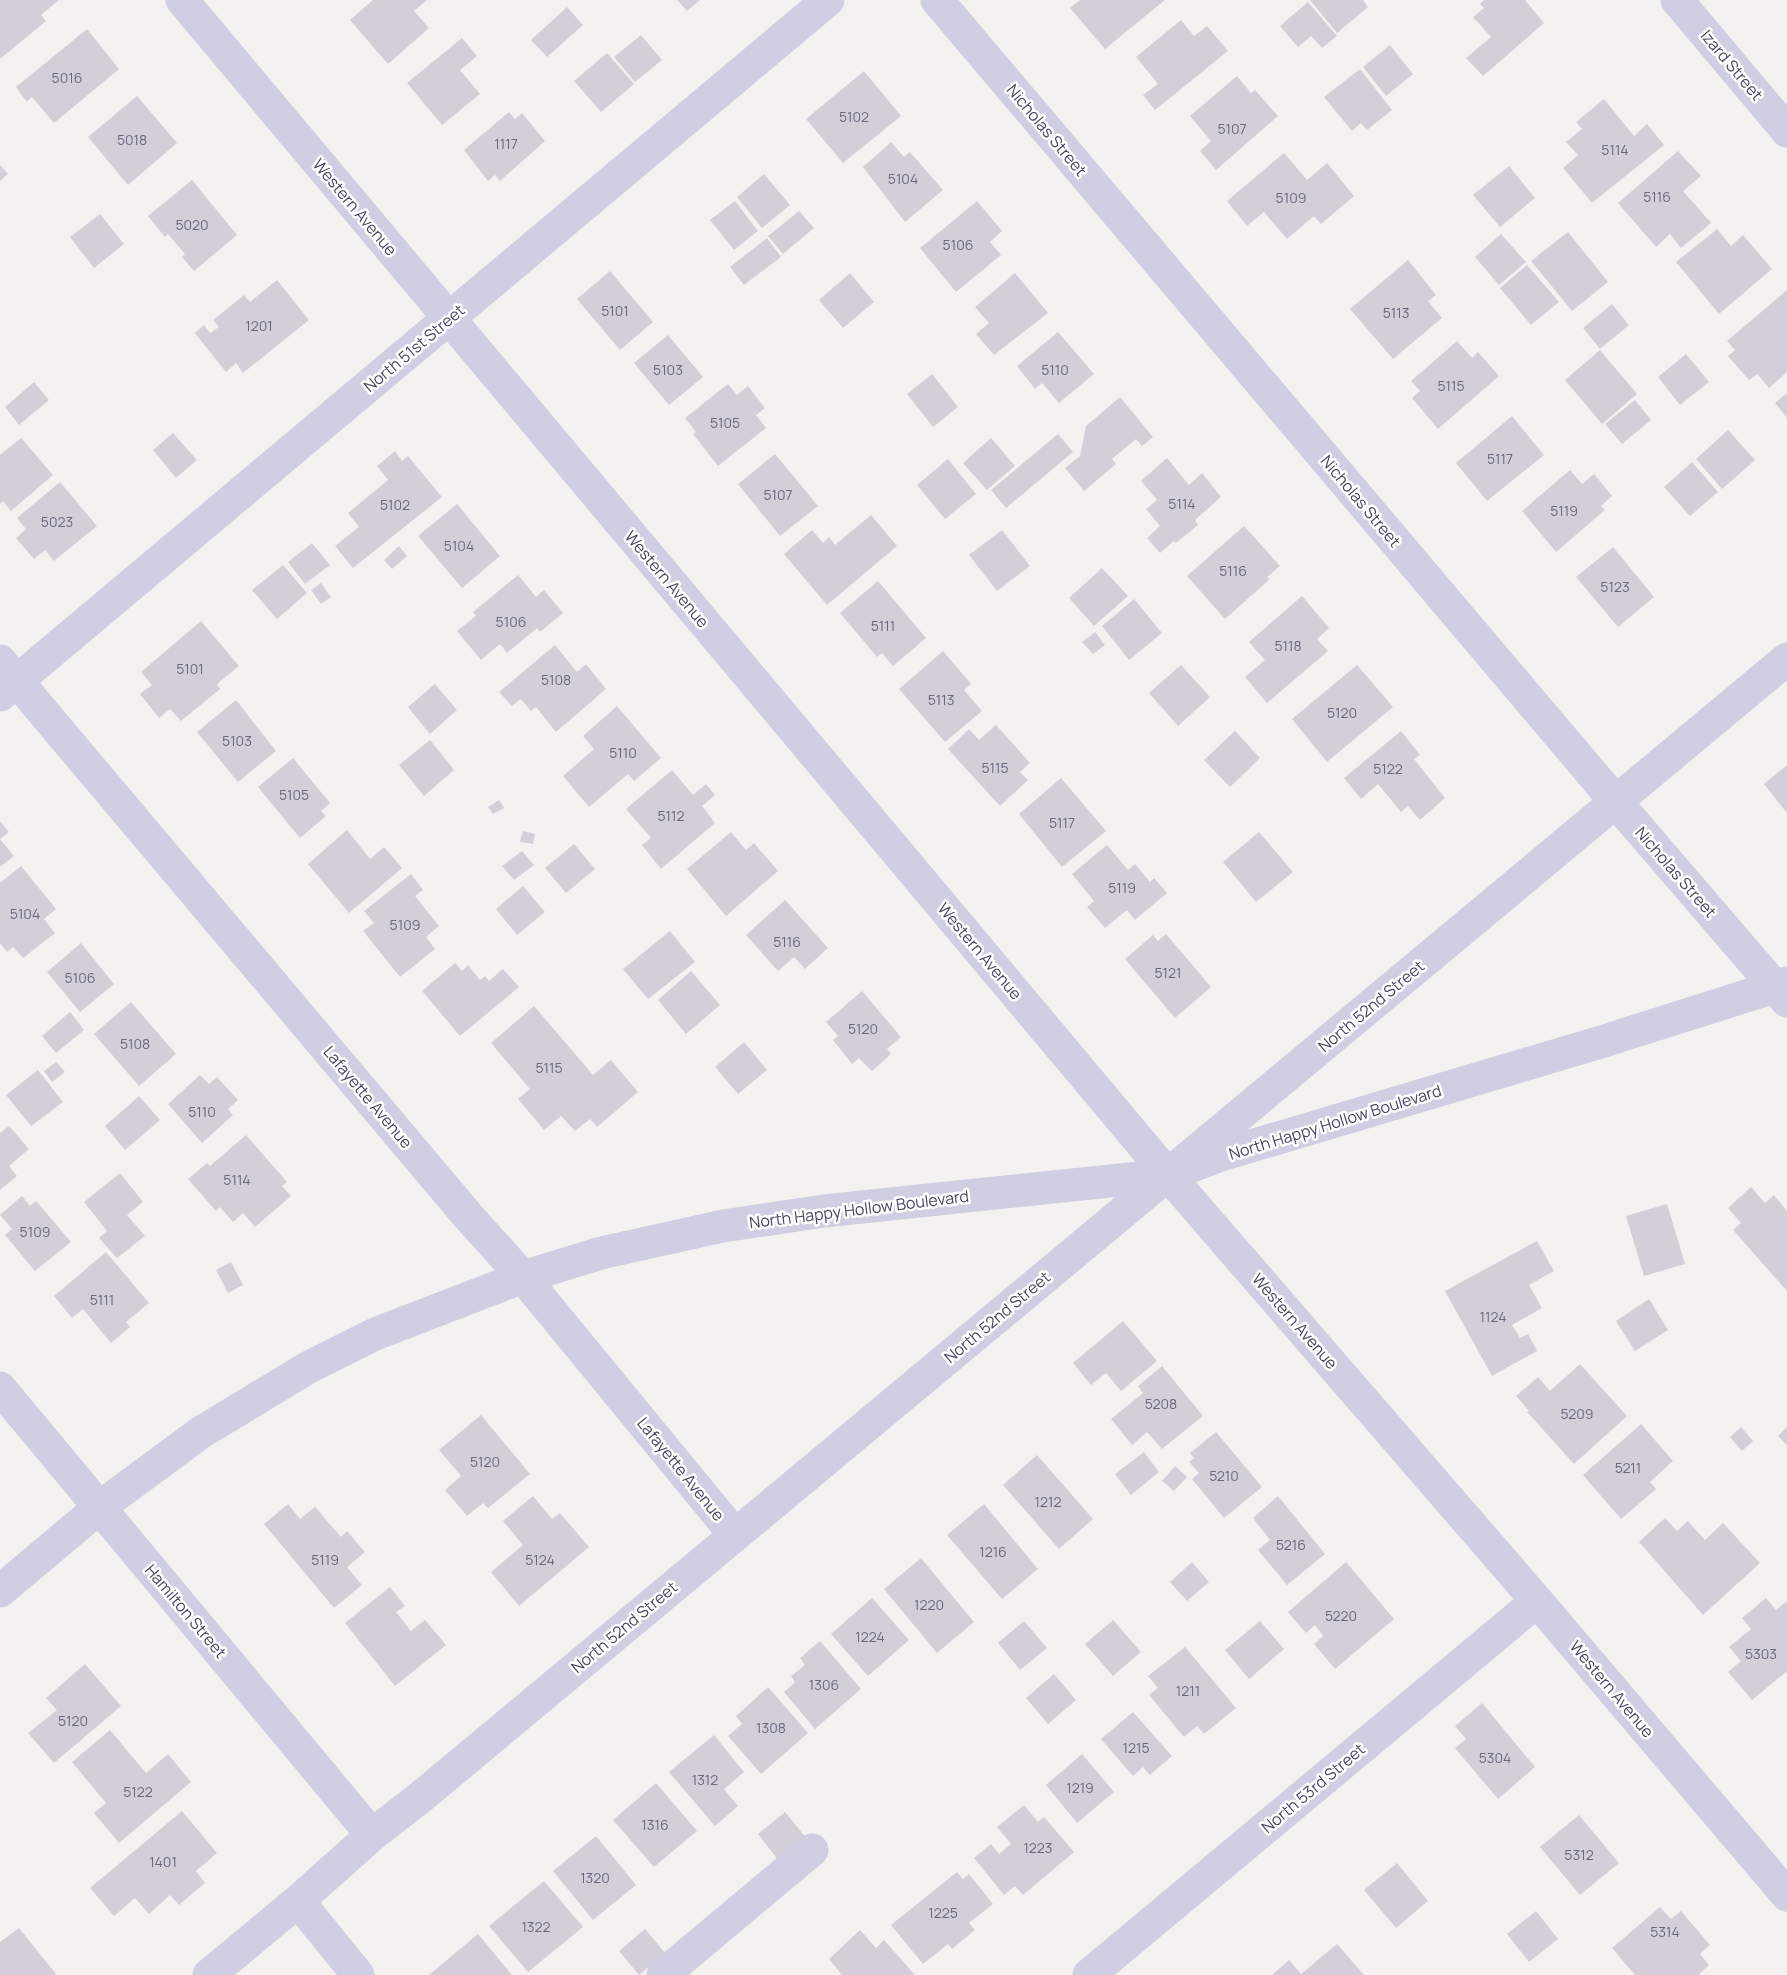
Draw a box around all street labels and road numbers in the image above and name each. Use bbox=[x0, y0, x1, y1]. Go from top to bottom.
street label: Izard Street bbox=[1696, 25, 1768, 105]
street label: Nicholas Street bbox=[1002, 79, 1092, 181]
street label: Western Avenue bbox=[308, 154, 402, 260]
street label: North 51st Street bbox=[359, 299, 469, 397]
street label: Nicholas Street bbox=[1316, 450, 1406, 552]
street label: Western Avenue bbox=[620, 526, 714, 632]
street label: Nicholas Street bbox=[1630, 822, 1722, 922]
street label: Western Avenue bbox=[933, 898, 1027, 1004]
street label: North 52nd Street bbox=[1313, 955, 1429, 1057]
street label: Lafayette Avenue bbox=[319, 1041, 417, 1153]
street label: North Happy Hollow Boulevard bbox=[1226, 1079, 1444, 1165]
street label: North Happy Hollow Boulevard bbox=[748, 1185, 970, 1233]
street label: North 52nd Street bbox=[939, 1266, 1055, 1368]
street label: Western Avenue bbox=[1247, 1268, 1343, 1374]
street label: Lafayette Avenue bbox=[632, 1413, 730, 1525]
street label: Hamilton Street bbox=[140, 1559, 232, 1663]
street label: North 52nd Street bbox=[566, 1576, 682, 1678]
street label: Western Avenue bbox=[1565, 1636, 1659, 1742]
street label: North 53rd Street bbox=[1257, 1738, 1369, 1838]

